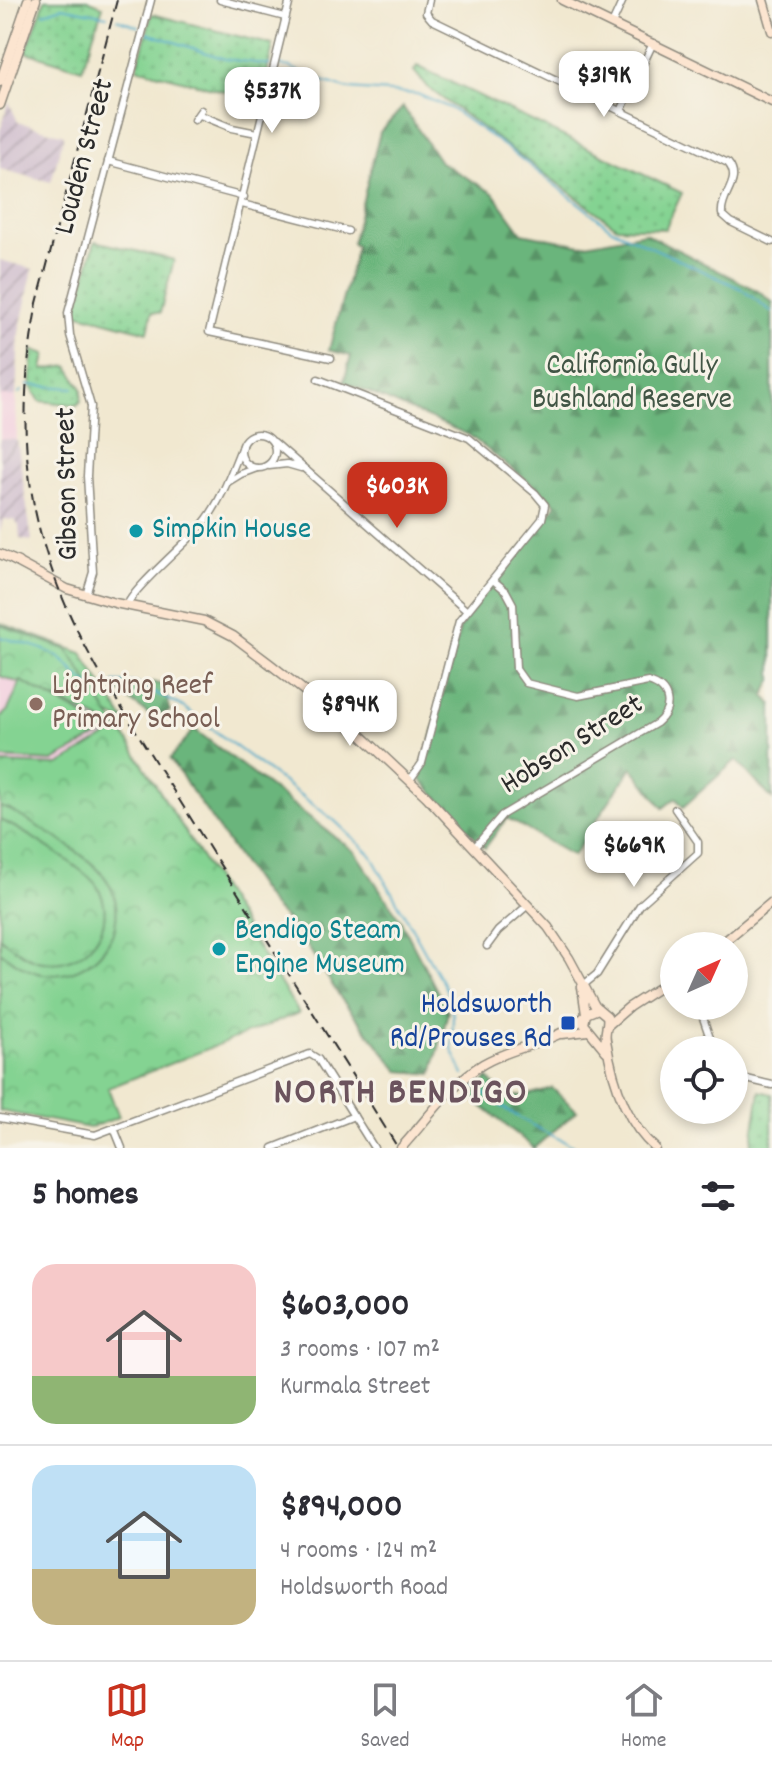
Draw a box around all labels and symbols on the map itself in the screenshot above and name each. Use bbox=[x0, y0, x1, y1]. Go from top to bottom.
pin: $319K bbox=[548, 51, 660, 119]
pin: $537K bbox=[216, 67, 328, 135]
street label: Louden Street bbox=[45, 74, 127, 240]
park label: California Gully Bushland Reserve bbox=[532, 346, 732, 423]
street label: Gibson Street bbox=[46, 407, 92, 561]
pin: $603K bbox=[341, 462, 453, 530]
place label: Simpkin House bbox=[152, 510, 311, 553]
marker: Simpkin House bbox=[127, 522, 145, 540]
place label: Lightning Reef Primary School bbox=[52, 666, 220, 743]
pin: $894K bbox=[294, 680, 406, 748]
street label: Hobson Street bbox=[493, 685, 653, 807]
marker: Lightning Reef Primary School bbox=[27, 695, 45, 713]
pin: $669K bbox=[578, 821, 690, 889]
place label: Bendigo Steam Engine Museum bbox=[235, 911, 405, 988]
north arrow bbox=[660, 932, 748, 1020]
marker: Bendigo Steam Engine Museum bbox=[210, 940, 228, 958]
place label: Holdsworth Rd/Prouses Rd bbox=[390, 985, 552, 1062]
marker: Holdsworth Rd/Prouses Rd bbox=[559, 1014, 577, 1032]
district label: NORTH BENDIGO bbox=[274, 1067, 528, 1122]

